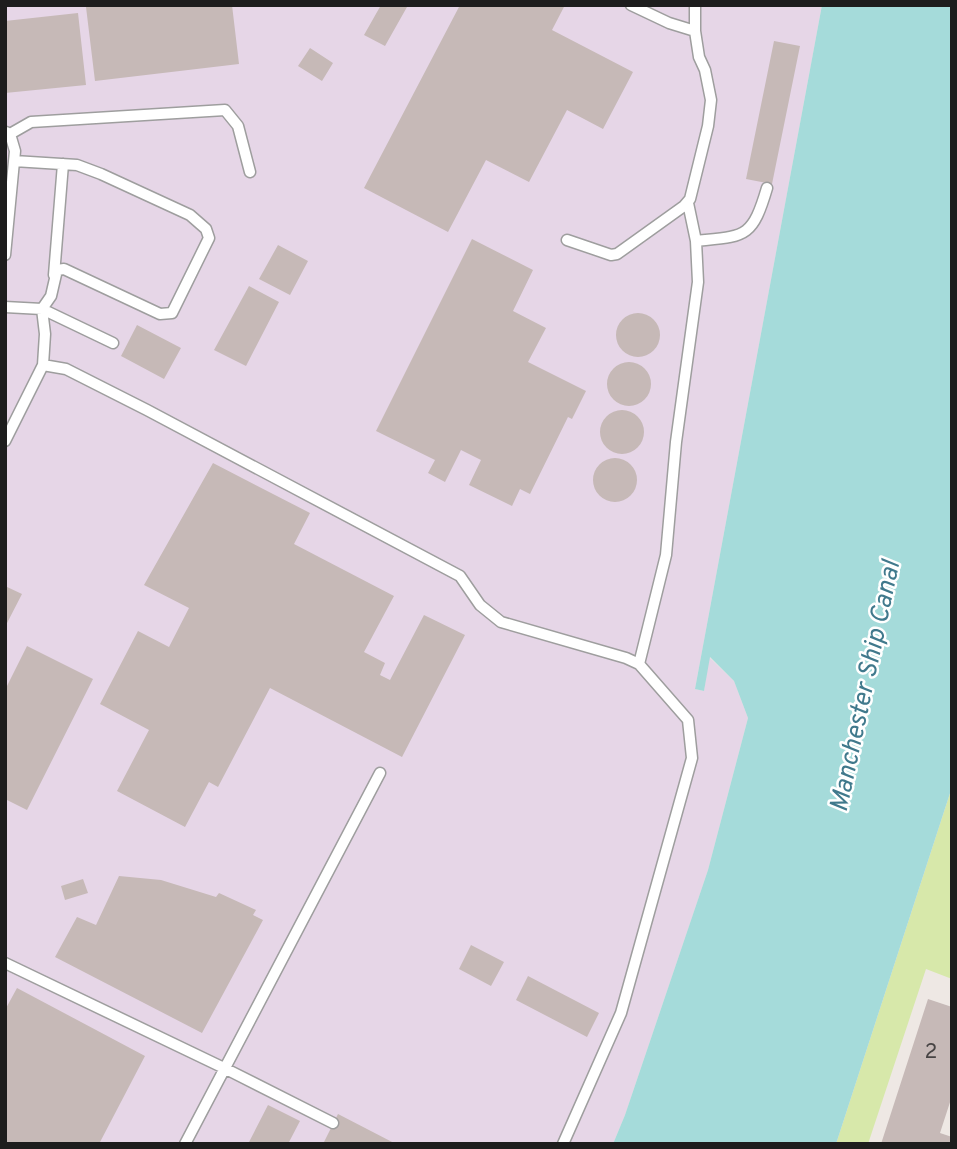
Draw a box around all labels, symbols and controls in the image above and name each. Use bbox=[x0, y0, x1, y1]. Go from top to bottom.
water label: Manchester Ship Canal bbox=[824, 557, 909, 815]
house number: 2 bbox=[925, 1039, 937, 1066]

